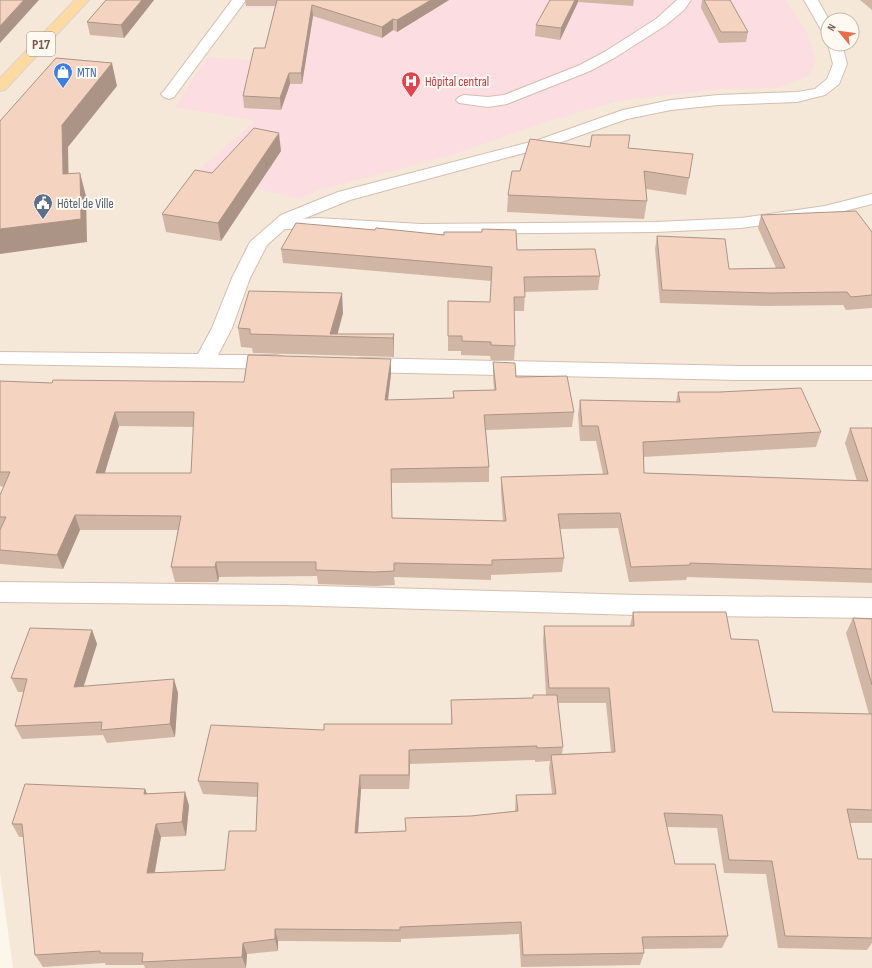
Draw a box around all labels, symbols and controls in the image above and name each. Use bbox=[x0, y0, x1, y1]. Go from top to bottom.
north arrow bbox=[820, 12, 860, 52]
text: N bbox=[825, 22, 839, 33]
road number: P17 bbox=[27, 32, 55, 56]
shop icon: MTN bbox=[52, 61, 74, 89]
place label: MTN bbox=[77, 65, 97, 81]
hospital icon: Hôpital central bbox=[400, 70, 422, 98]
place label: Hôpital central bbox=[425, 74, 489, 90]
public building icon: Hôtel de Ville bbox=[32, 192, 54, 220]
place label: Hôtel de Ville bbox=[57, 196, 114, 212]

